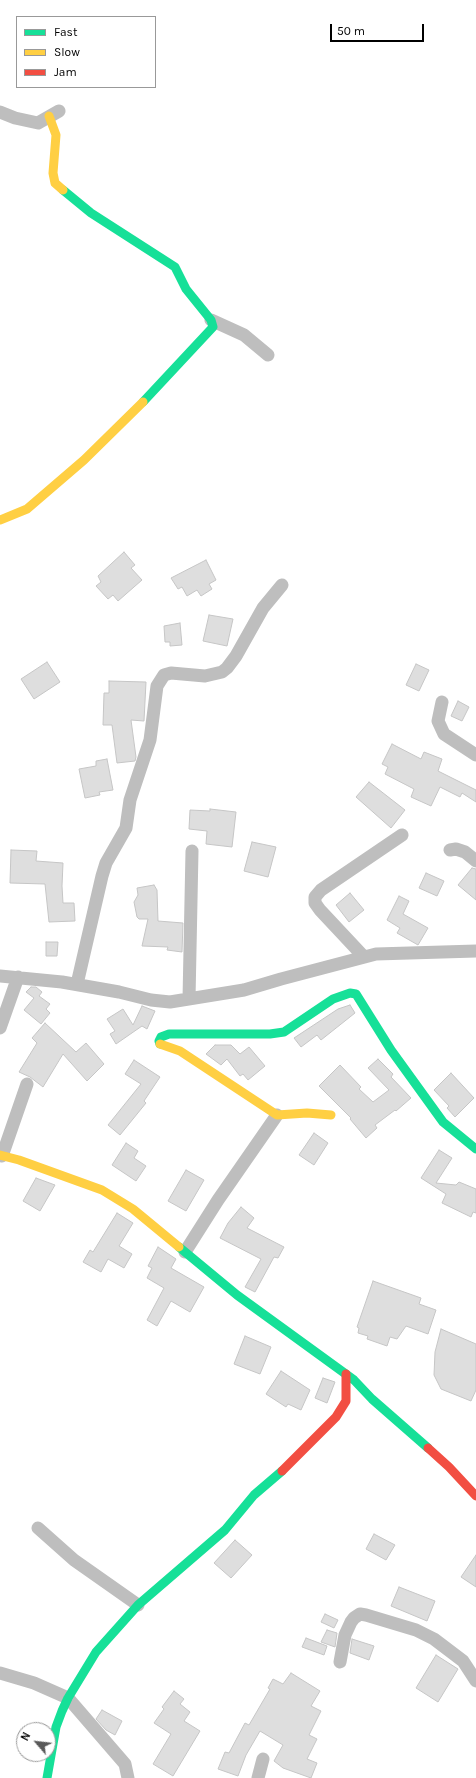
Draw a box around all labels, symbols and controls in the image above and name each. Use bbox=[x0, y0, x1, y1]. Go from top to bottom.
legend bbox=[16, 16, 156, 88]
scale bar bbox=[332, 16, 426, 42]
text: 50 m bbox=[337, 24, 365, 38]
text: Fast bbox=[54, 25, 77, 39]
text: Slow bbox=[54, 45, 80, 59]
text: Jam bbox=[54, 65, 77, 79]
north arrow bbox=[16, 1722, 56, 1762]
text: N bbox=[18, 1730, 33, 1743]

